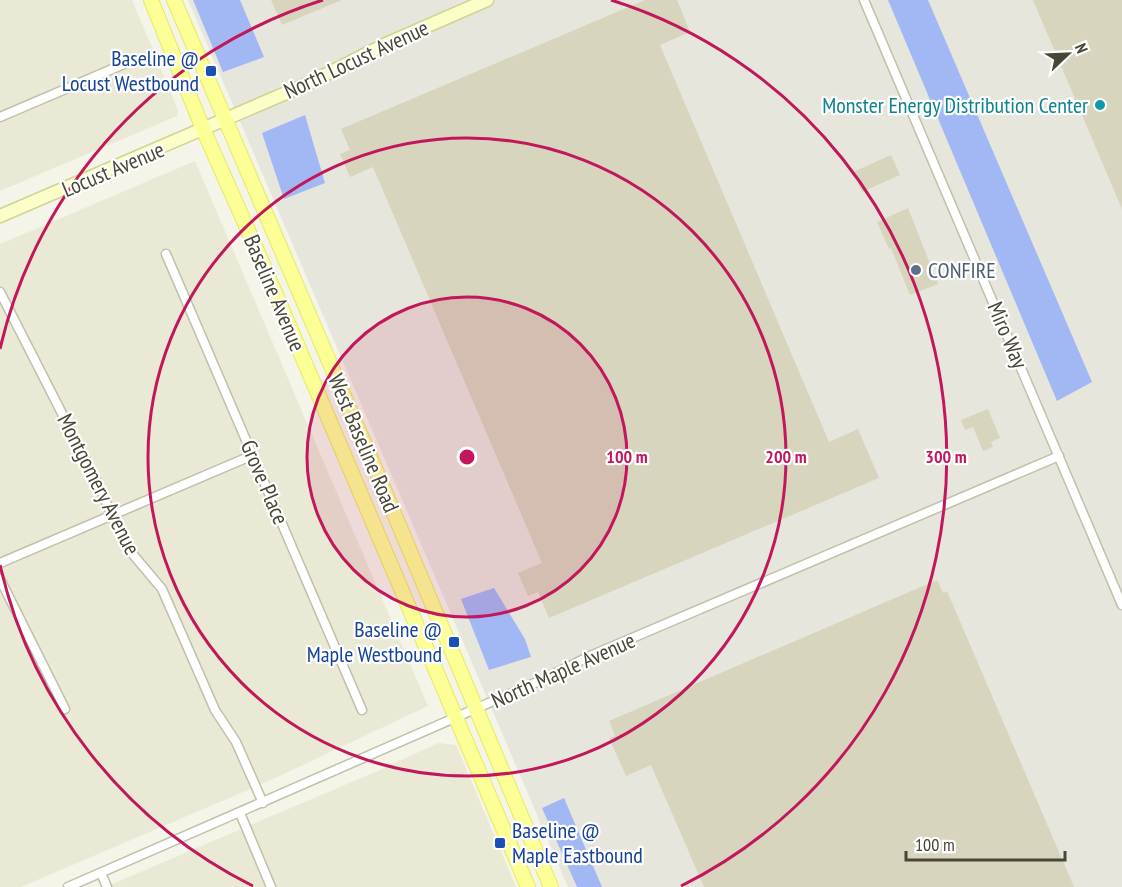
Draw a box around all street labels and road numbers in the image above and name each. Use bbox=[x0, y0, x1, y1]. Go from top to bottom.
street label: North Locust Avenue bbox=[279, 13, 433, 105]
street label: Locust Avenue bbox=[58, 135, 168, 203]
street label: Baseline Avenue bbox=[238, 230, 312, 356]
street label: Miro Way bbox=[981, 297, 1035, 373]
street label: West Baseline Road bbox=[322, 370, 406, 516]
street label: Montgomery Avenue bbox=[51, 409, 147, 559]
street label: Grove Place bbox=[235, 436, 295, 528]
street label: North Maple Avenue bbox=[487, 626, 639, 714]

